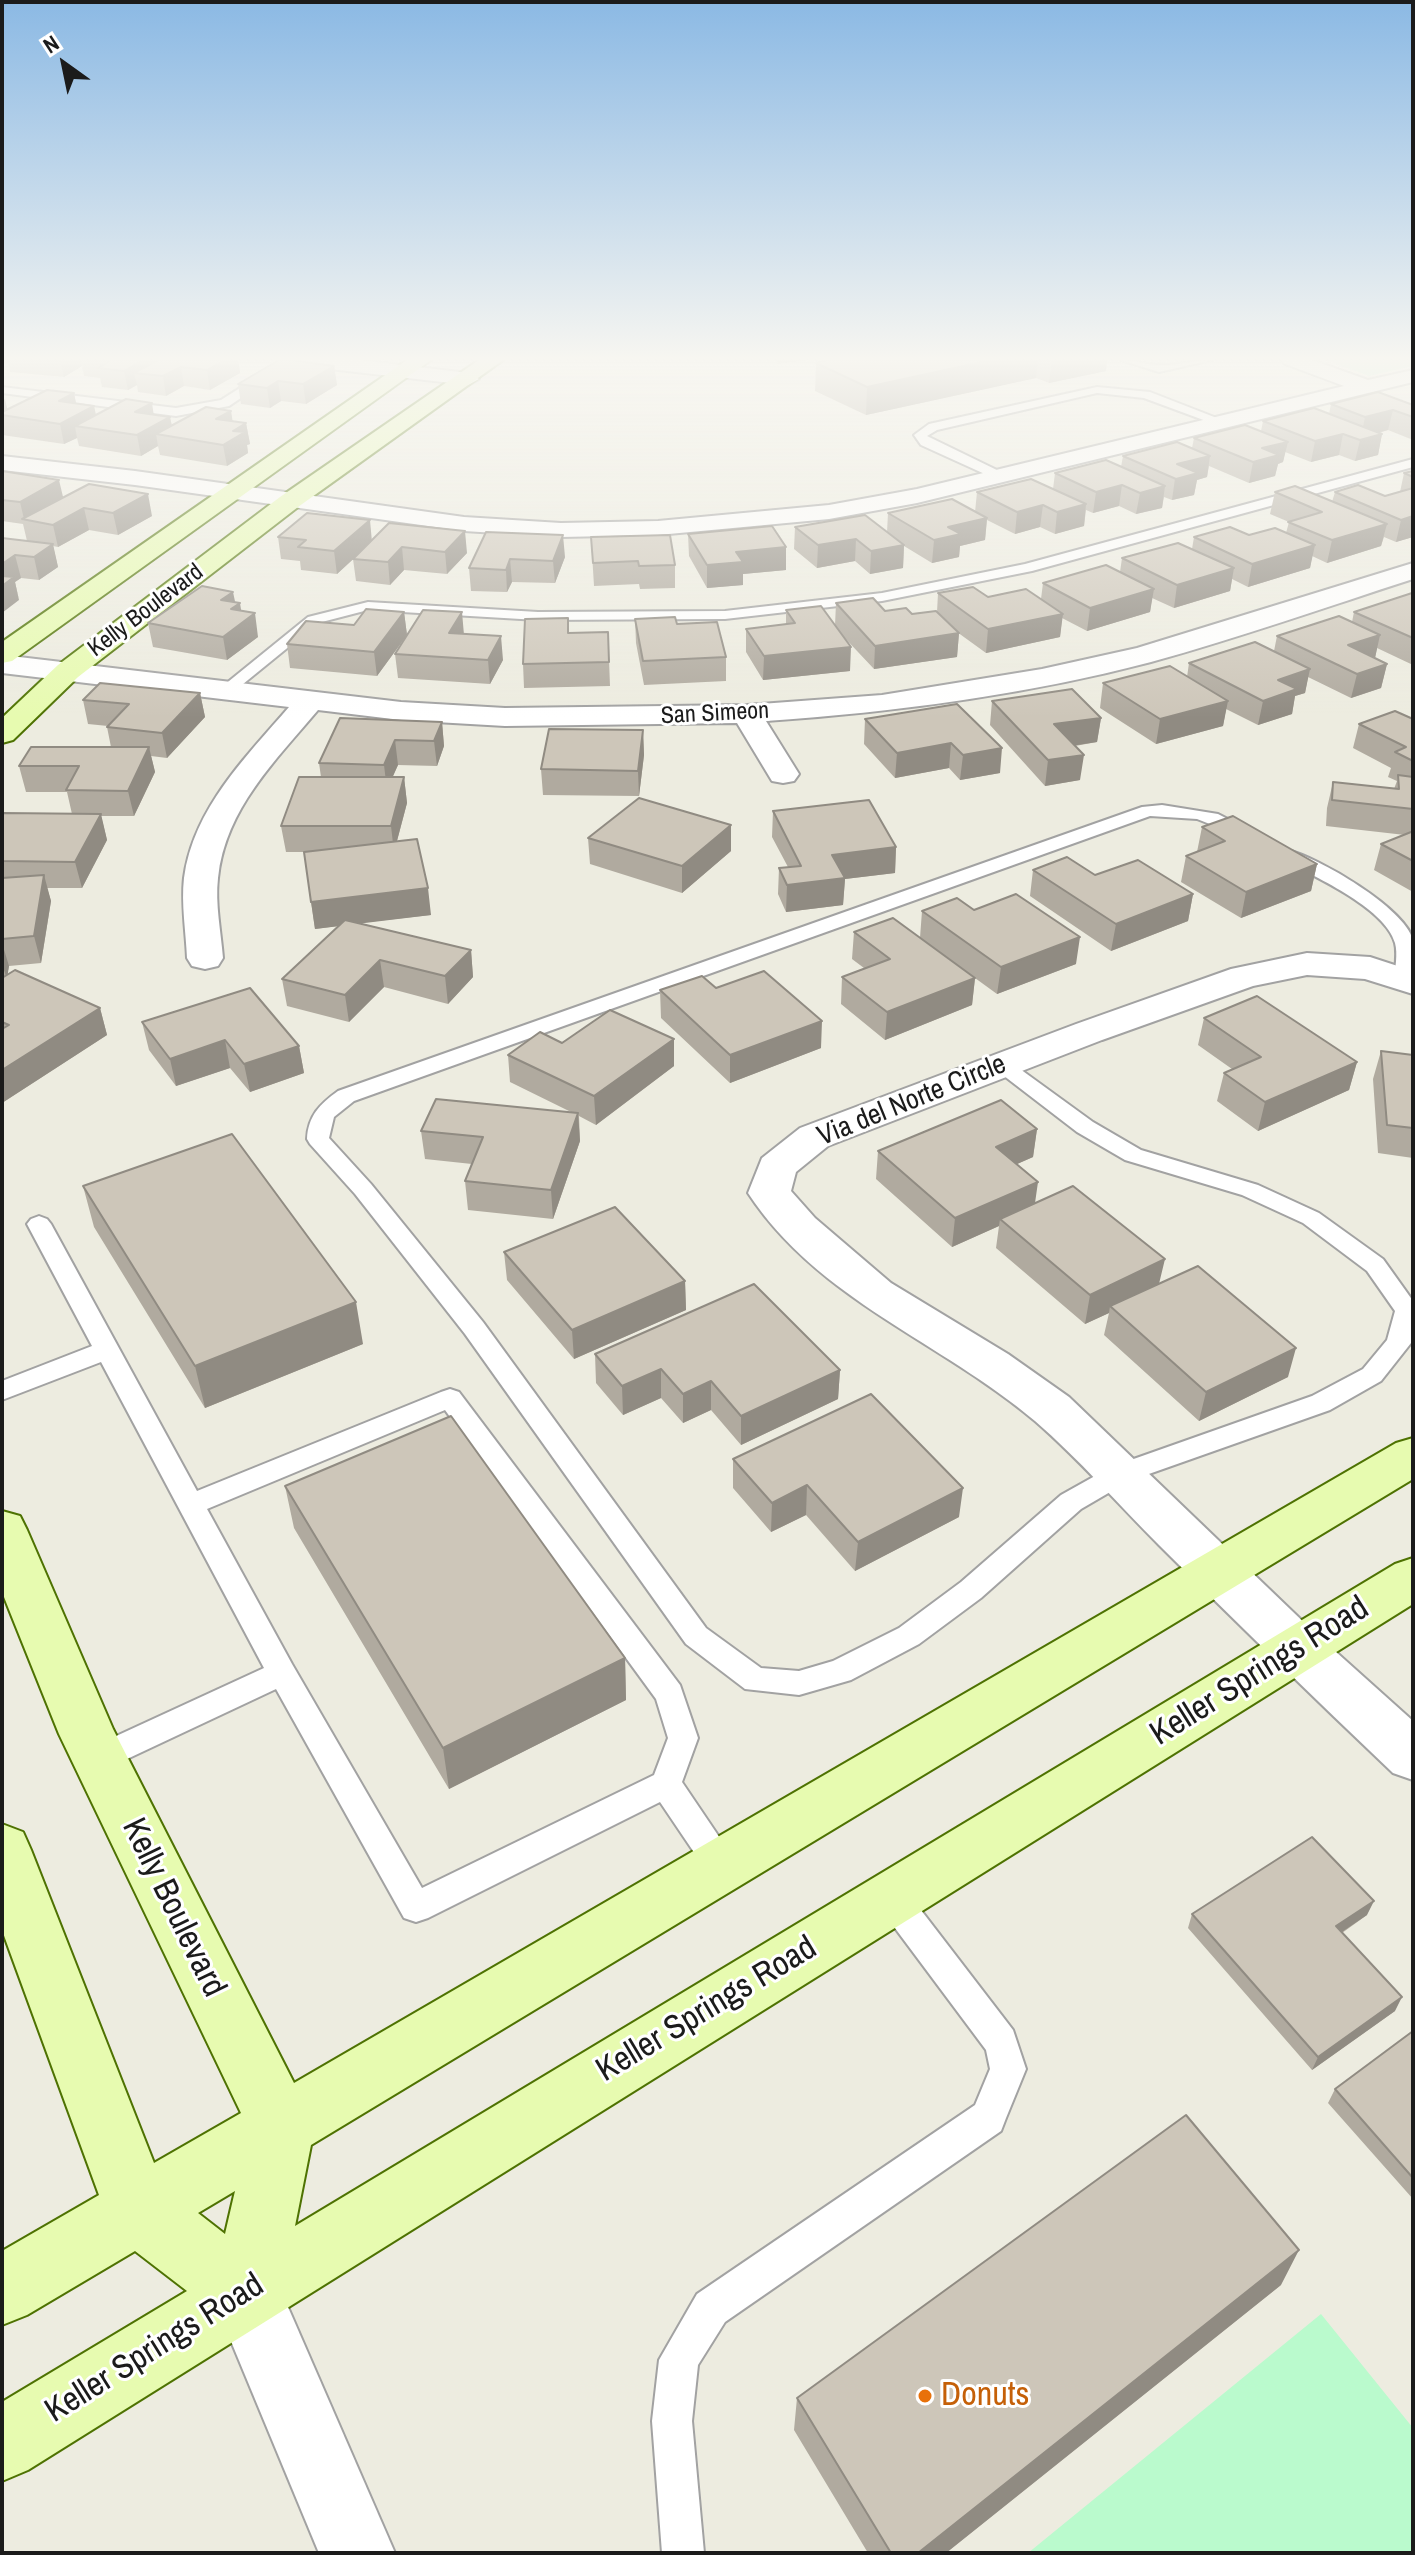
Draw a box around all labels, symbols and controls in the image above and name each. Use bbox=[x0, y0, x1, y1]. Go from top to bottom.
north arrow bbox=[24, 24, 104, 104]
text: N bbox=[37, 28, 65, 60]
street label: Kelly Boulevard bbox=[83, 558, 209, 664]
street label: San Simeon bbox=[660, 697, 770, 731]
street label: Via del Norte Circle bbox=[813, 1048, 1011, 1154]
street label: Keller Springs Road bbox=[1143, 1589, 1377, 1755]
street label: Kelly Boulevard bbox=[112, 1812, 234, 2004]
street label: Keller Springs Road bbox=[590, 1928, 824, 2092]
street label: Keller Springs Road bbox=[38, 2266, 272, 2432]
place label: Donuts bbox=[941, 2376, 1029, 2416]
marker: Donuts bbox=[916, 2387, 934, 2405]

